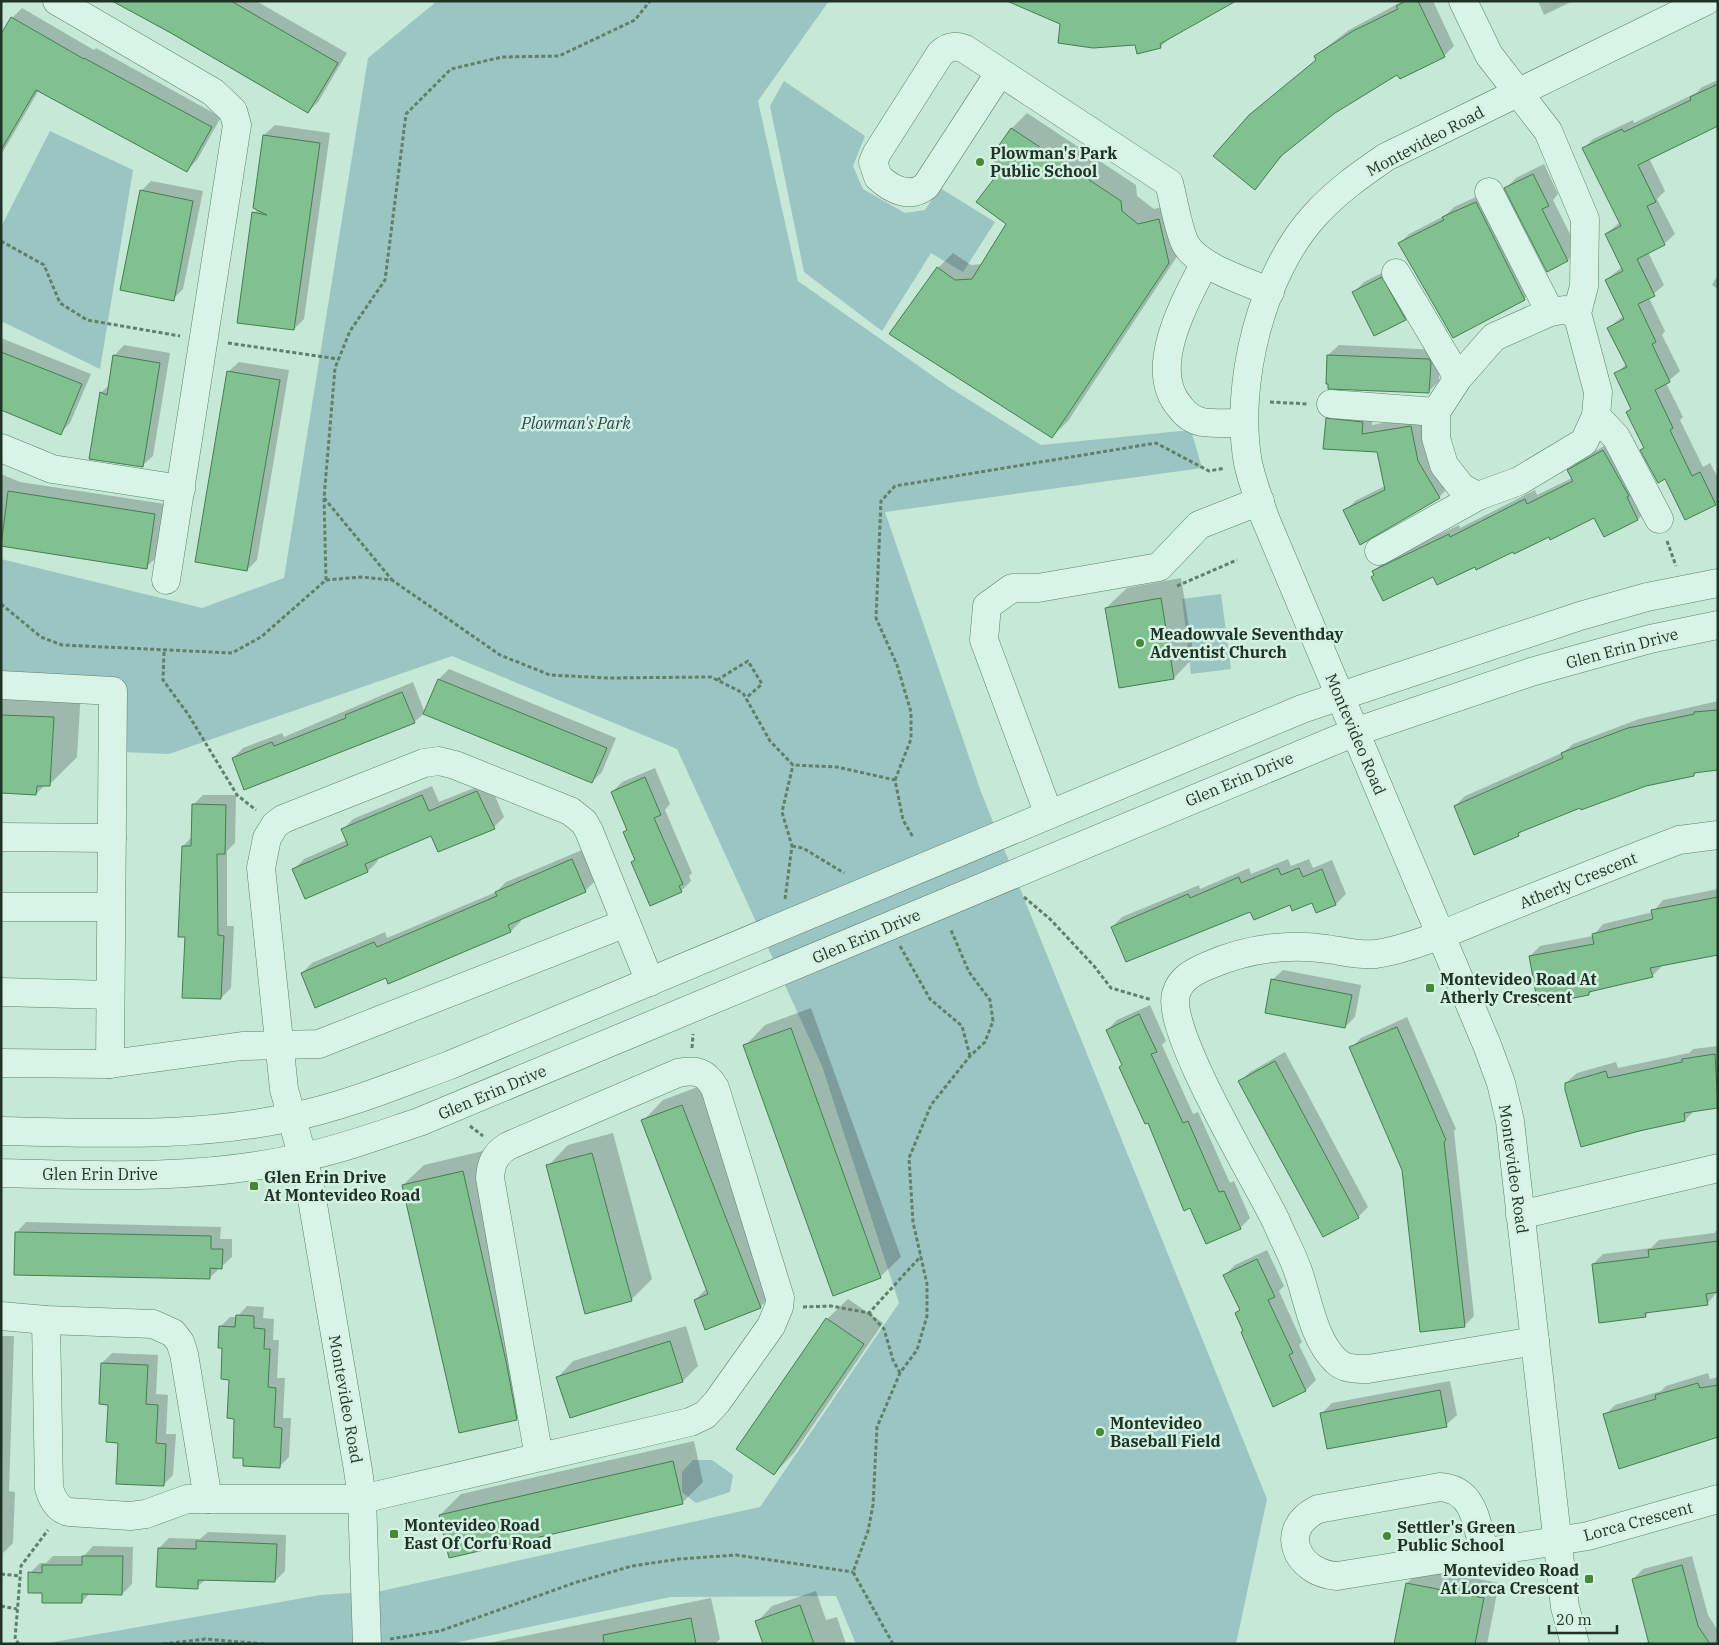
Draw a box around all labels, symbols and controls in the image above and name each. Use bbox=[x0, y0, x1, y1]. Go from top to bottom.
street label: Montevideo Road bbox=[1363, 101, 1487, 180]
place label: Plowman's Park Public School bbox=[990, 143, 1117, 181]
marker: Plowman's Park Public School bbox=[974, 156, 986, 168]
park label: Plowman's Park bbox=[520, 413, 631, 433]
street label: Glen Erin Drive bbox=[1564, 623, 1680, 673]
place label: Meadowvale Seventhday Adventist Church bbox=[1150, 624, 1344, 662]
marker: Meadowvale Seventhday Adventist Church bbox=[1134, 637, 1146, 649]
street label: Montevideo Road bbox=[1321, 670, 1391, 798]
street label: Glen Erin Drive bbox=[1182, 747, 1296, 811]
street label: Atherly Crescent bbox=[1516, 847, 1640, 913]
street label: Glen Erin Drive bbox=[809, 904, 923, 968]
place label: Montevideo Road At Atherly Crescent bbox=[1440, 969, 1596, 1007]
marker: Montevideo Road At Atherly Crescent bbox=[1424, 982, 1436, 994]
street label: Glen Erin Drive bbox=[435, 1060, 549, 1124]
street label: Montevideo Road bbox=[1495, 1103, 1533, 1235]
street label: Glen Erin Drive bbox=[42, 1164, 158, 1184]
place label: Glen Erin Drive At Montevideo Road bbox=[264, 1167, 420, 1205]
marker: Glen Erin Drive At Montevideo Road bbox=[248, 1180, 260, 1192]
street label: Montevideo Road bbox=[325, 1333, 367, 1465]
place label: Montevideo Baseball Field bbox=[1110, 1413, 1221, 1451]
marker: Montevideo Baseball Field bbox=[1094, 1426, 1106, 1438]
street label: Lorca Crescent bbox=[1581, 1497, 1695, 1545]
place label: Montevideo Road East Of Corfu Road bbox=[404, 1515, 552, 1553]
place label: Settler's Green Public School bbox=[1397, 1517, 1516, 1555]
marker: Montevideo Road East Of Corfu Road bbox=[388, 1528, 400, 1540]
marker: Settler's Green Public School bbox=[1381, 1530, 1393, 1542]
place label: Montevideo Road At Lorca Crescent bbox=[1440, 1560, 1579, 1598]
marker: Montevideo Road At Lorca Crescent bbox=[1583, 1573, 1595, 1585]
scale bar bbox=[1549, 1602, 1616, 1634]
text: 20 m bbox=[1556, 1610, 1592, 1629]

